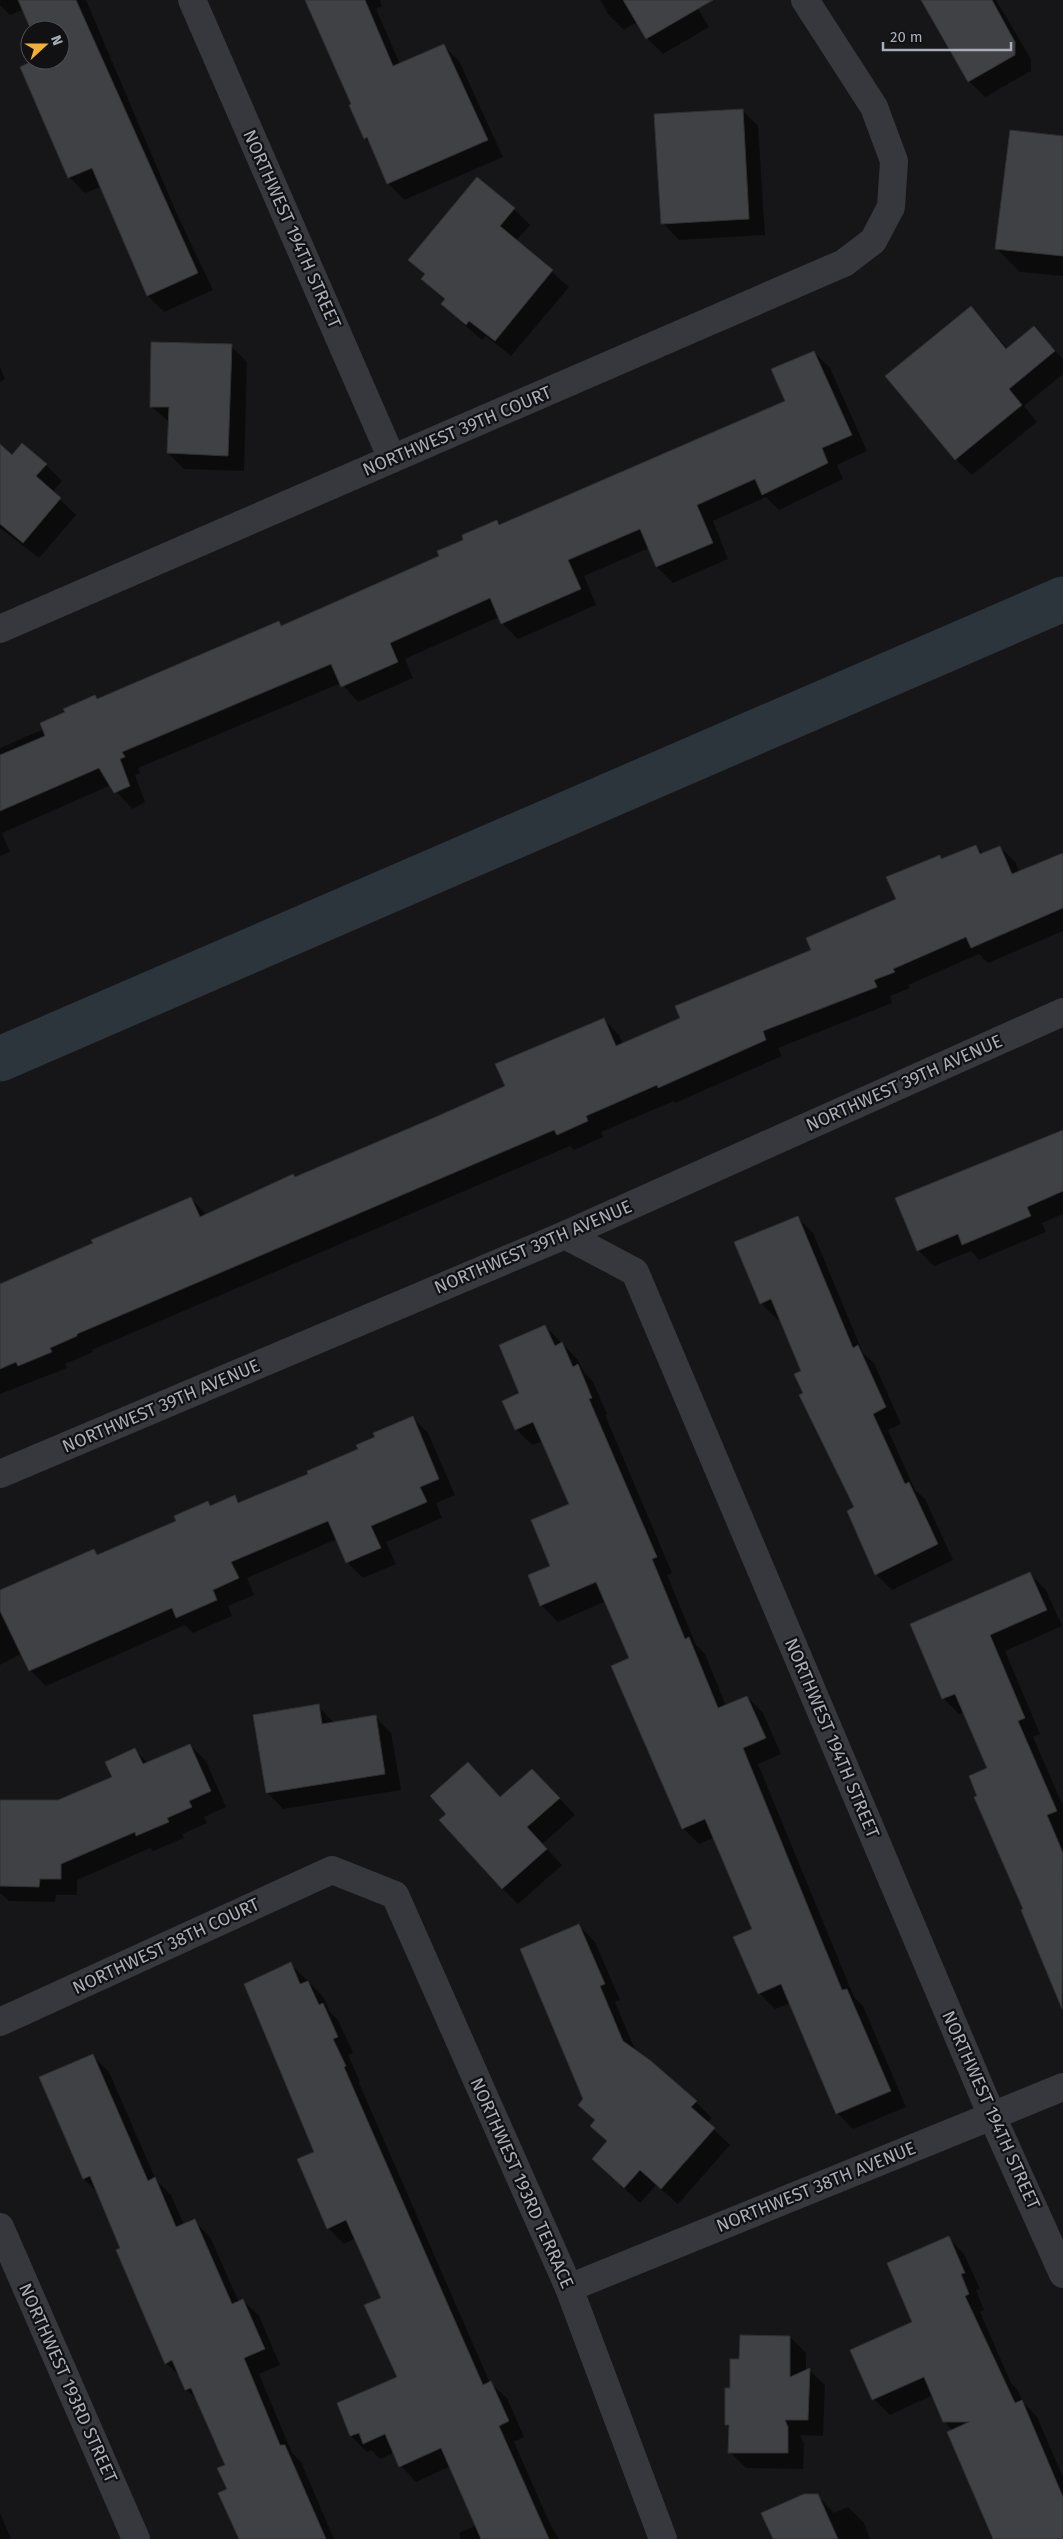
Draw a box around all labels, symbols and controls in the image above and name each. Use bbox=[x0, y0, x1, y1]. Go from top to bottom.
north arrow bbox=[20, 20, 70, 70]
scale bar bbox=[883, 20, 1010, 52]
text: 20 m bbox=[890, 28, 923, 46]
text: N bbox=[47, 33, 66, 48]
street label: NORTHWEST 194TH STREET bbox=[238, 126, 346, 332]
street label: NORTHWEST 39TH COURT bbox=[359, 381, 555, 481]
street label: NORTHWEST 39TH AVENUE bbox=[803, 1030, 1005, 1136]
street label: NORTHWEST 39TH AVENUE bbox=[431, 1195, 635, 1299]
street label: NORTHWEST 39TH AVENUE bbox=[59, 1354, 263, 1458]
street label: NORTHWEST 194TH STREET bbox=[780, 1635, 884, 1842]
street label: NORTHWEST 38TH COURT bbox=[69, 1893, 263, 1999]
street label: NORTHWEST 194TH STREET bbox=[937, 2007, 1045, 2213]
street label: NORTHWEST 193RD TERRACE bbox=[466, 2074, 578, 2292]
street label: NORTHWEST 38TH AVENUE bbox=[713, 2137, 919, 2237]
street label: NORTHWEST 193RD STREET bbox=[14, 2280, 122, 2487]

